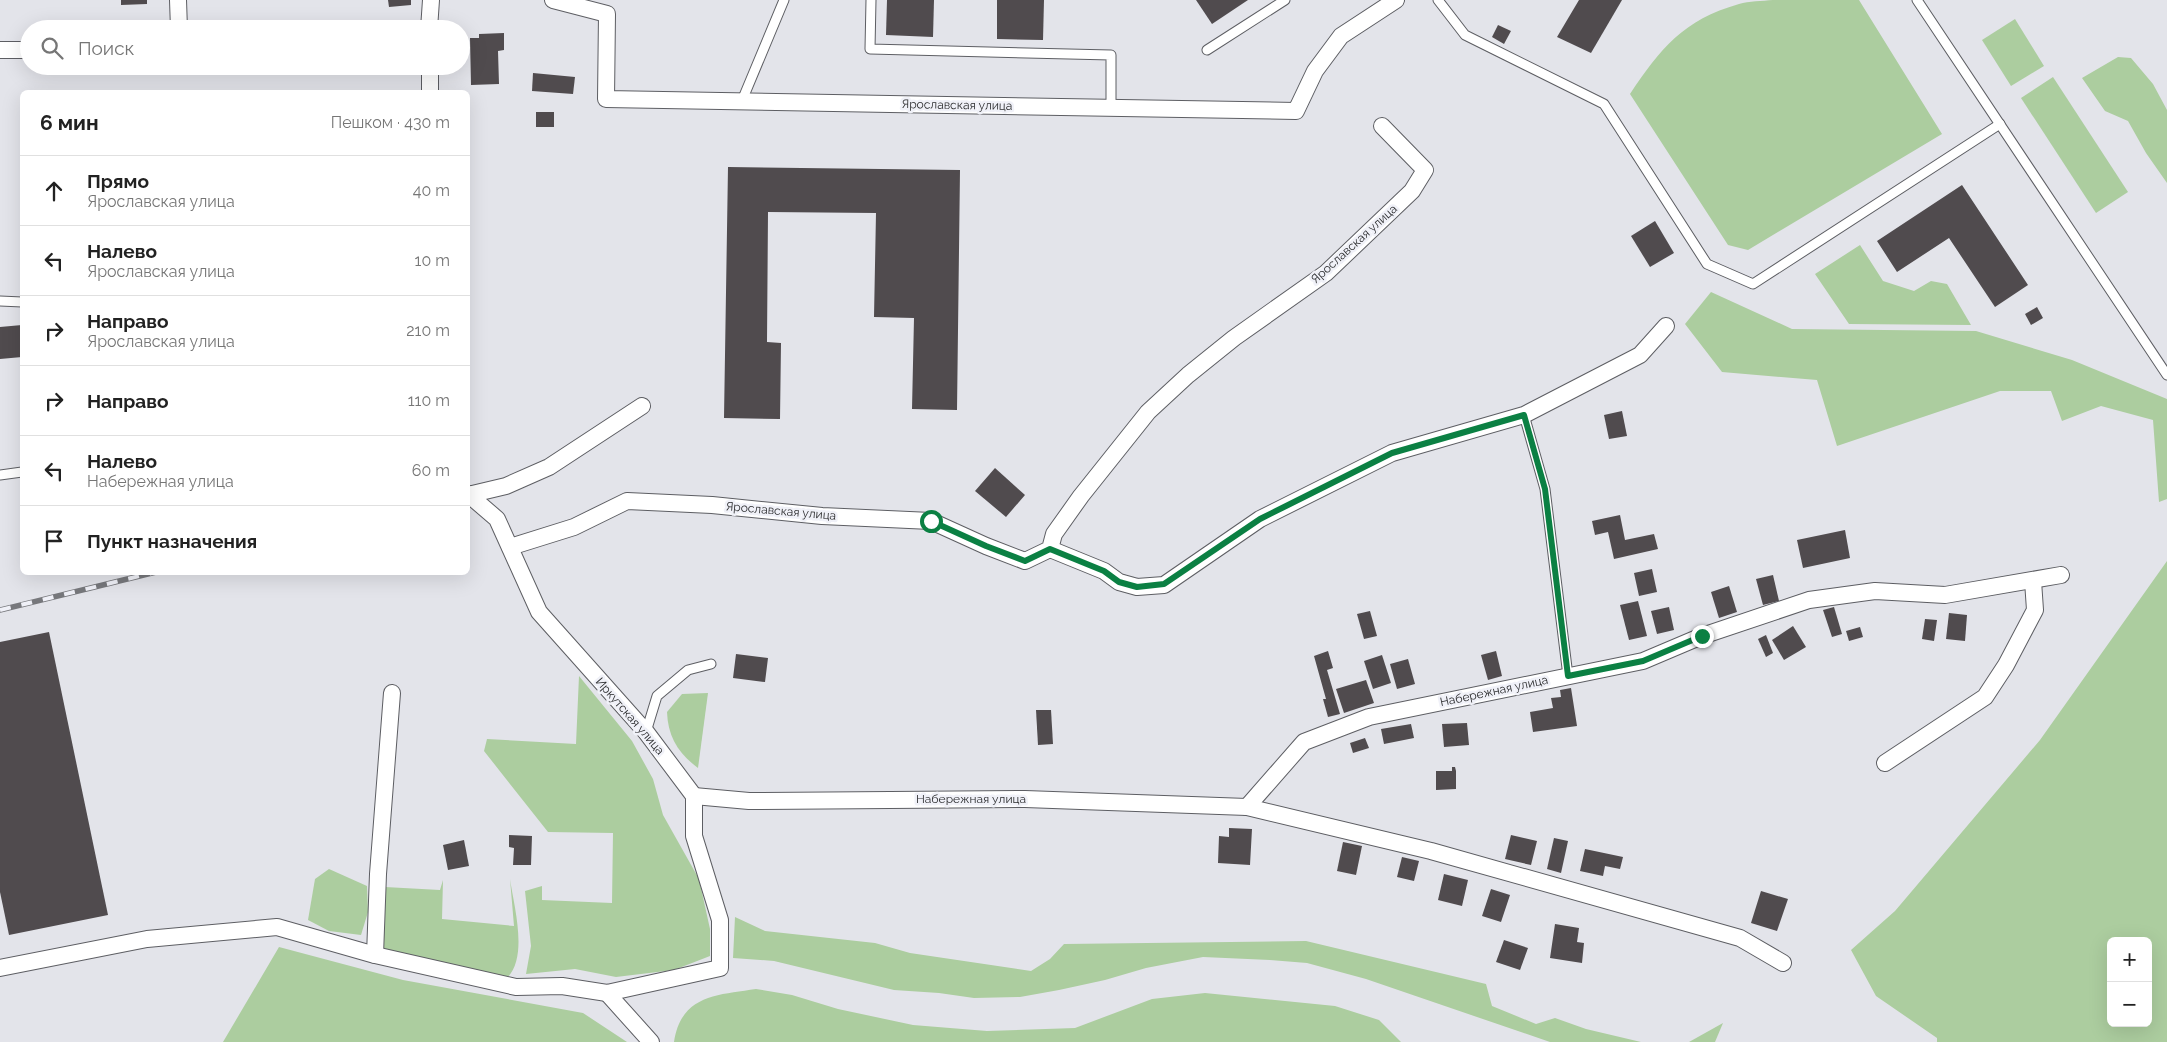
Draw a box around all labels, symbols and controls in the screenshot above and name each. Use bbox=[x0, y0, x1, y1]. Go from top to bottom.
search box bbox=[20, 20, 470, 75]
icon: search bbox=[38, 34, 66, 62]
text: Поиск bbox=[78, 37, 134, 59]
street label: Ярославская улица bbox=[901, 97, 1013, 113]
text: 6 мин bbox=[40, 110, 99, 135]
text: Пешком · 430 m bbox=[331, 113, 450, 132]
text: Прямо bbox=[87, 170, 149, 192]
icon: ahead bbox=[40, 177, 68, 205]
text: 40 m bbox=[413, 181, 450, 200]
text: Ярославская улица bbox=[87, 192, 235, 211]
street label: Ярославская улица bbox=[1308, 202, 1400, 286]
text: Налево bbox=[87, 240, 157, 262]
icon: left bbox=[40, 247, 68, 275]
text: 10 m bbox=[415, 251, 450, 270]
text: Ярославская улица bbox=[87, 262, 235, 281]
text: Направо bbox=[87, 310, 168, 332]
icon: right bbox=[40, 317, 68, 345]
text: 210 m bbox=[406, 321, 450, 340]
text: Ярославская улица bbox=[87, 332, 235, 351]
icon: right bbox=[40, 387, 68, 415]
text: Направо bbox=[87, 390, 168, 412]
text: 110 m bbox=[408, 391, 450, 410]
text: Налево bbox=[87, 450, 157, 472]
icon: left bbox=[40, 457, 68, 485]
text: 60 m bbox=[412, 461, 450, 480]
text: Набережная улица bbox=[87, 472, 234, 491]
street label: Ярославская улица bbox=[725, 499, 837, 523]
route start bbox=[920, 510, 943, 533]
icon: arrive bbox=[40, 527, 68, 555]
text: Пункт назначения bbox=[87, 530, 257, 552]
route end bbox=[1691, 625, 1714, 648]
street label: Набережная улица bbox=[1439, 673, 1549, 709]
street label: Иркутская улица bbox=[593, 675, 667, 757]
street label: Набережная улица bbox=[916, 792, 1026, 806]
map controls bbox=[2107, 937, 2152, 1027]
button: + bbox=[2107, 937, 2152, 982]
button: − bbox=[2107, 982, 2152, 1027]

